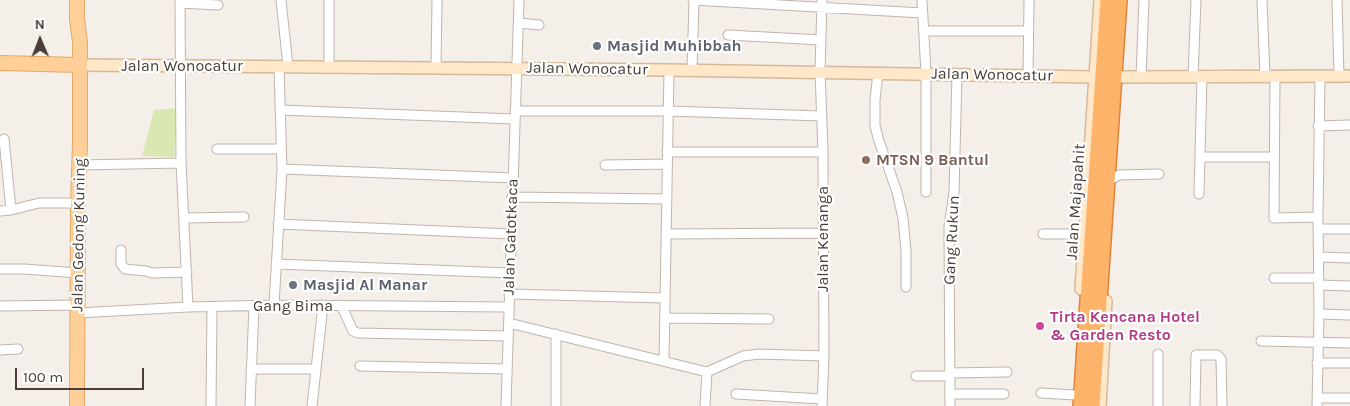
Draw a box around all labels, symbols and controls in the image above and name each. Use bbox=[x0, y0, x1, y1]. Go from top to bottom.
north arrow bbox=[15, 15, 65, 65]
text: N bbox=[35, 16, 45, 33]
place label: Masjid Muhibbah bbox=[607, 36, 741, 56]
marker: Masjid Muhibbah bbox=[591, 40, 603, 52]
street label: Jalan Wonocatur bbox=[121, 56, 243, 76]
street label: Jalan Wonocatur bbox=[526, 58, 648, 80]
street label: Jalan Wonocatur bbox=[931, 64, 1053, 86]
street label: Jalan Majapahit bbox=[1062, 143, 1090, 261]
place label: MTSN 9 Bantul bbox=[876, 150, 989, 170]
marker: MTSN 9 Bantul bbox=[860, 154, 872, 166]
street label: Jalan Gedong Kuning bbox=[68, 158, 90, 312]
street label: Jalan Gatotkaca bbox=[499, 178, 523, 296]
street label: Jalan Kenanga bbox=[813, 186, 833, 292]
street label: Gang Rukun bbox=[940, 195, 964, 285]
place label: Masjid Al Manar bbox=[303, 275, 427, 295]
marker: Masjid Al Manar bbox=[287, 279, 299, 291]
street label: Gang Bima bbox=[253, 296, 333, 316]
place label: Tirta Kencana Hotel & Garden Resto bbox=[1050, 307, 1200, 345]
marker: Tirta Kencana Hotel & Garden Resto bbox=[1034, 320, 1046, 332]
scale bar bbox=[18, 358, 146, 390]
text: 100 m bbox=[23, 368, 63, 386]

